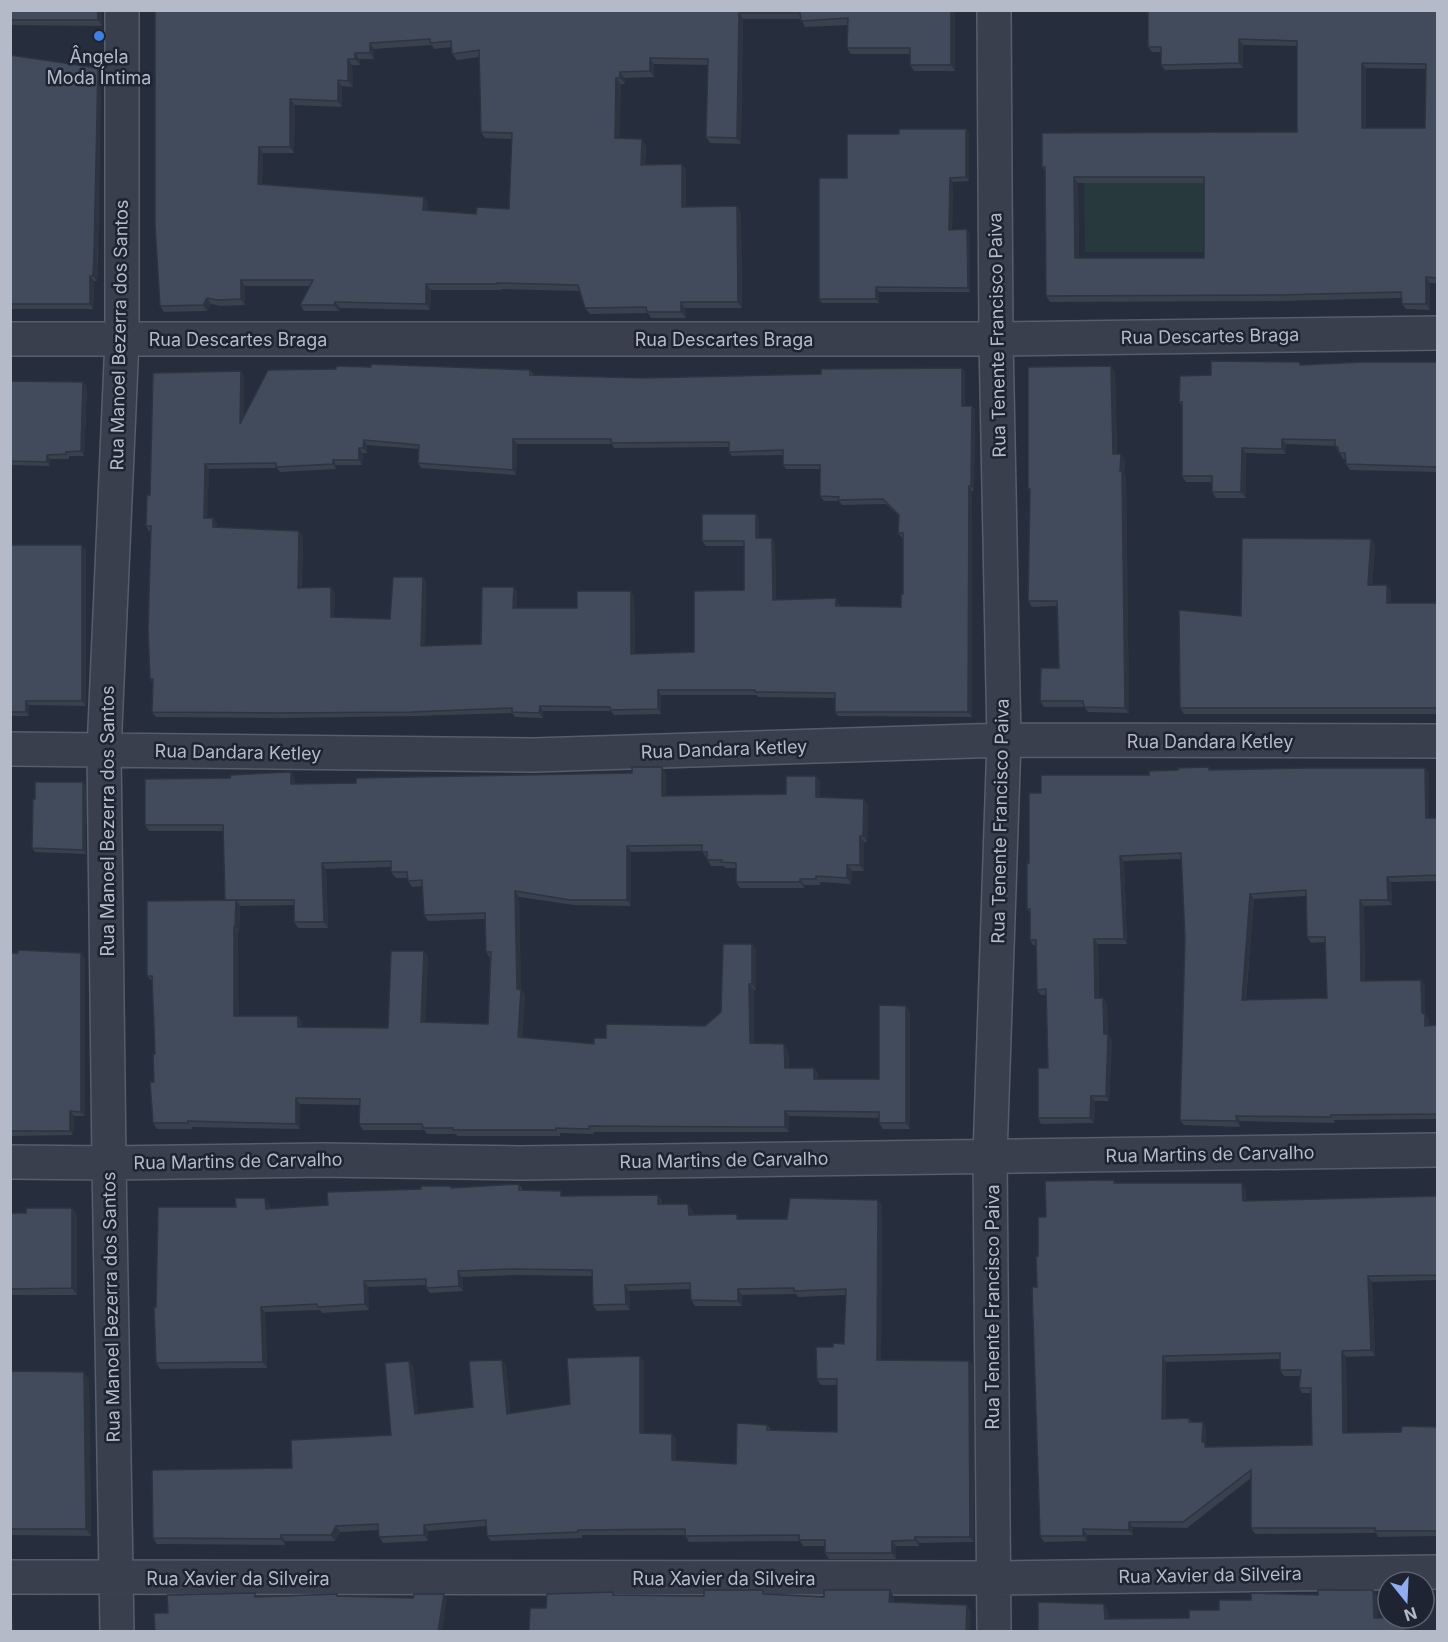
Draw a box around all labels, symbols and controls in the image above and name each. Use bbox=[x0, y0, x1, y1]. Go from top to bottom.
marker: Ângela Moda Íntima bbox=[92, 29, 106, 43]
place label: Ângela Moda Íntima bbox=[47, 45, 151, 88]
street label: Rua Manoel Bezerra dos Santos bbox=[106, 199, 132, 471]
street label: Rua Tenente Francisco Paiva bbox=[984, 212, 1010, 458]
street label: Rua Descartes Braga bbox=[1121, 324, 1299, 348]
street label: Rua Descartes Braga bbox=[149, 329, 327, 350]
street label: Rua Descartes Braga bbox=[635, 329, 813, 350]
street label: Rua Manoel Bezerra dos Santos bbox=[97, 686, 118, 956]
street label: Rua Tenente Francisco Paiva bbox=[987, 698, 1013, 944]
street label: Rua Dandara Ketley bbox=[1127, 731, 1293, 752]
street label: Rua Dandara Ketley bbox=[640, 736, 808, 762]
street label: Rua Dandara Ketley bbox=[155, 740, 321, 764]
street label: Rua Martins de Carvalho bbox=[1105, 1142, 1315, 1166]
street label: Rua Martins de Carvalho bbox=[619, 1148, 829, 1172]
street label: Rua Martins de Carvalho bbox=[133, 1149, 343, 1173]
street label: Rua Manoel Bezerra dos Santos bbox=[98, 1171, 124, 1443]
street label: Rua Tenente Francisco Paiva bbox=[982, 1184, 1003, 1430]
street label: Rua Xavier da Silveira bbox=[1118, 1563, 1302, 1587]
street label: Rua Xavier da Silveira bbox=[146, 1568, 330, 1589]
street label: Rua Xavier da Silveira bbox=[632, 1568, 816, 1589]
north arrow bbox=[1376, 1570, 1436, 1630]
text: N bbox=[1402, 1603, 1420, 1626]

